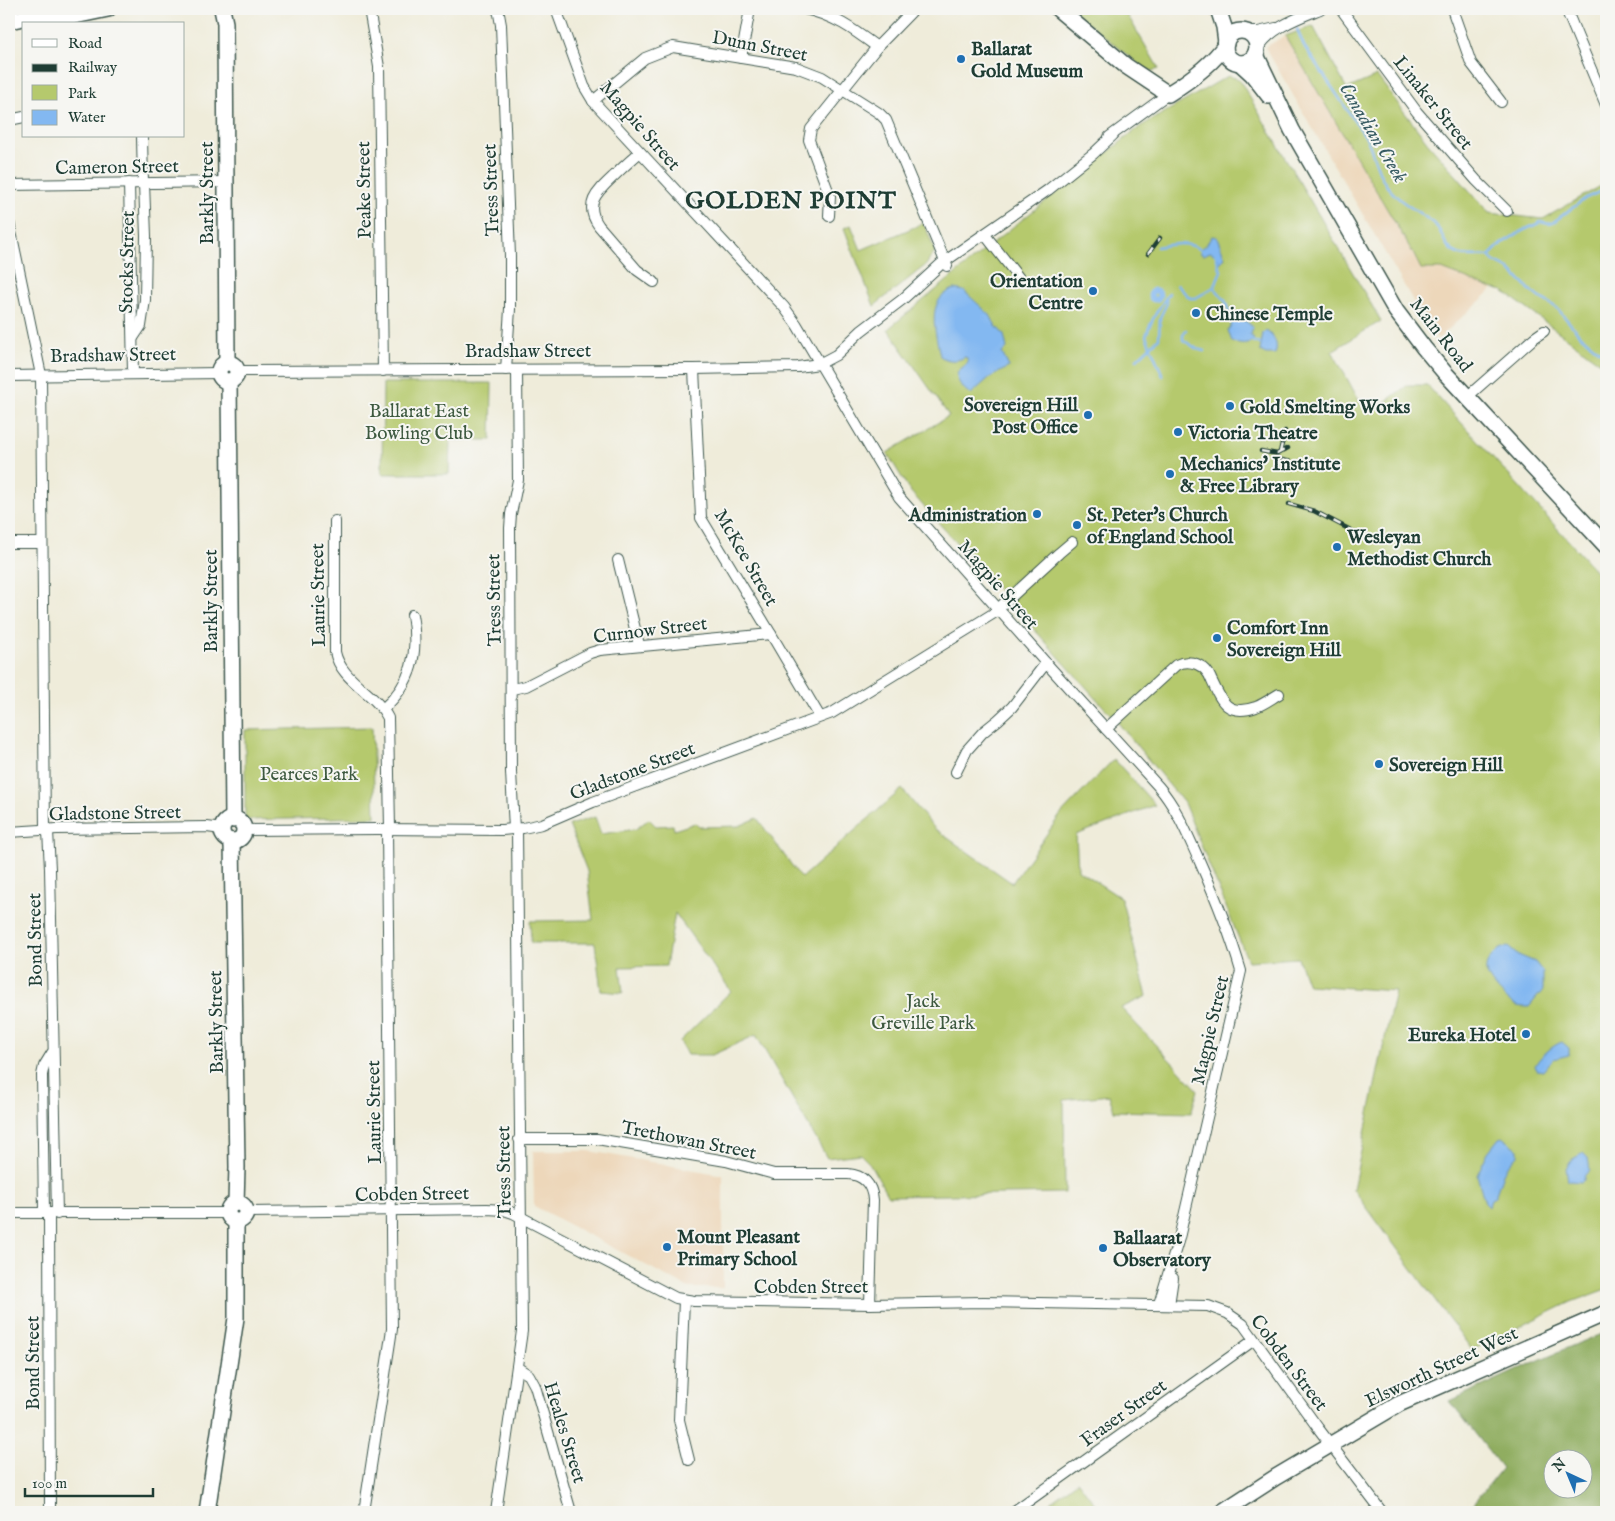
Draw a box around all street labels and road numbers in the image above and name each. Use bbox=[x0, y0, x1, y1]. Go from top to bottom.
street label: Dunn Street bbox=[710, 26, 810, 68]
street label: Linaker Street bbox=[1387, 51, 1478, 155]
street label: Magpie Street bbox=[594, 76, 685, 177]
street label: Peake Street bbox=[352, 140, 378, 239]
street label: Barkly Street bbox=[196, 141, 220, 245]
street label: Tress Street bbox=[478, 143, 506, 237]
street label: Cameron Street bbox=[55, 155, 180, 181]
street label: Stocks Street bbox=[115, 210, 141, 314]
street label: Main Road bbox=[1404, 293, 1478, 378]
street label: Bradshaw Street bbox=[465, 340, 592, 364]
street label: Bradshaw Street bbox=[50, 343, 177, 369]
street label: McKee Street bbox=[708, 505, 783, 611]
street label: Magpie Street bbox=[952, 535, 1043, 636]
street label: Laurie Street bbox=[306, 542, 332, 647]
street label: Barkly Street bbox=[200, 549, 224, 653]
street label: Tress Street bbox=[482, 553, 508, 647]
street label: Curnow Street bbox=[592, 612, 709, 650]
street label: Gladstone Street bbox=[567, 737, 699, 807]
street label: Gladstone Street bbox=[49, 801, 182, 827]
street label: Bond Street bbox=[23, 892, 49, 987]
street label: Barkly Street bbox=[204, 970, 230, 1074]
street label: Magpie Street bbox=[1187, 973, 1235, 1088]
street label: Laurie Street bbox=[362, 1059, 388, 1164]
street label: Trethowan Street bbox=[619, 1116, 759, 1166]
street label: Tress Street bbox=[492, 1125, 518, 1219]
street label: Cobden Street bbox=[355, 1182, 470, 1208]
street label: Cobden Street bbox=[754, 1276, 869, 1300]
street label: Cobden Street bbox=[1244, 1310, 1333, 1416]
street label: Bond Street bbox=[22, 1315, 46, 1410]
street label: Elsworth Street West bbox=[1362, 1322, 1522, 1414]
street label: Fraser Street bbox=[1076, 1374, 1172, 1453]
street label: Heales Street bbox=[537, 1379, 591, 1487]

